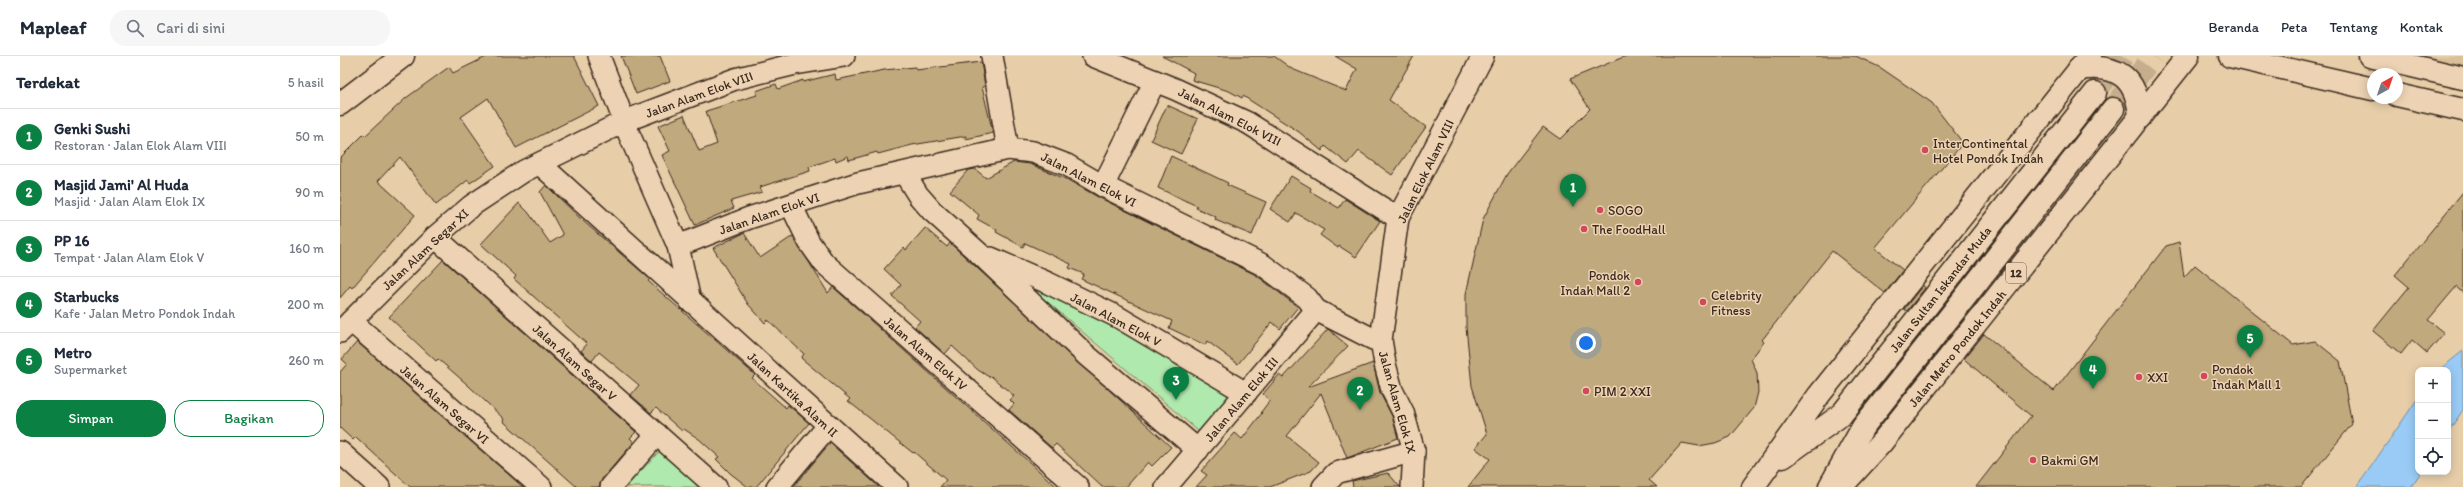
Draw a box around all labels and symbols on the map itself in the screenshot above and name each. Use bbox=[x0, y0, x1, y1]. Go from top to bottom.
street label: Jalan Alam Elok VIII bbox=[643, 68, 755, 121]
north arrow bbox=[2367, 68, 2403, 104]
street label: Jalan Alam Elok VIII bbox=[1176, 84, 1284, 149]
street label: Jalan Elok Alam VIII bbox=[1394, 117, 1457, 225]
place label: InterContinental Hotel Pondok Indah bbox=[1933, 136, 2044, 166]
marker: InterContinental Hotel Pondok Indah bbox=[1920, 145, 1930, 155]
street label: Jalan Alam Elok VI bbox=[1039, 149, 1139, 210]
pin: 1 bbox=[1560, 174, 1586, 207]
street label: Jalan Alam Elok VI bbox=[717, 189, 821, 238]
place label: SOGO bbox=[1608, 203, 1643, 218]
street label: Jalan Alam Segar XI bbox=[379, 205, 472, 293]
marker: SOGO bbox=[1595, 205, 1605, 215]
place label: The FoodHall bbox=[1592, 222, 1666, 237]
street label: Jalan Sultan Iskandar Muda bbox=[1886, 223, 1995, 355]
marker: The FoodHall bbox=[1579, 224, 1589, 234]
road number: 12 bbox=[2006, 263, 2026, 283]
place label: Pondok Indah Mall 2 bbox=[1561, 268, 1630, 298]
marker: Pondok Indah Mall 2 bbox=[1633, 277, 1643, 287]
street label: Jalan Metro Pondok Indah bbox=[1906, 287, 2009, 410]
place label: Celebrity Fitness bbox=[1711, 288, 1762, 318]
street label: Jalan Alam Elok V bbox=[1068, 289, 1164, 350]
marker: Celebrity Fitness bbox=[1698, 297, 1708, 307]
street label: Jalan Alam Elok IV bbox=[881, 313, 971, 394]
street label: Jalan Alam Segar V bbox=[530, 321, 620, 404]
pin: 5 bbox=[2237, 325, 2263, 358]
your location bbox=[1576, 333, 1596, 353]
street label: Jalan Kartika Alam II bbox=[744, 349, 841, 440]
street label: Jalan Alam Elok IX bbox=[1376, 349, 1419, 456]
street label: Jalan Alam Elok III bbox=[1202, 354, 1281, 445]
pin: 4 bbox=[2080, 356, 2106, 389]
street label: Jalan Alam Segar VI bbox=[397, 362, 492, 447]
place label: Pondok Indah Mall 1 bbox=[2212, 362, 2281, 392]
pin: 3 bbox=[1163, 367, 1189, 400]
place label: XXI bbox=[2147, 370, 2168, 385]
marker: Pondok Indah Mall 1 bbox=[2199, 371, 2209, 381]
marker: XXI bbox=[2134, 372, 2144, 382]
pin: 2 bbox=[1347, 377, 1373, 410]
place label: PIM 2 XXI bbox=[1594, 384, 1651, 399]
marker: PIM 2 XXI bbox=[1581, 386, 1591, 396]
place label: Bakmi GM bbox=[2041, 453, 2099, 468]
marker: Bakmi GM bbox=[2028, 455, 2038, 465]

